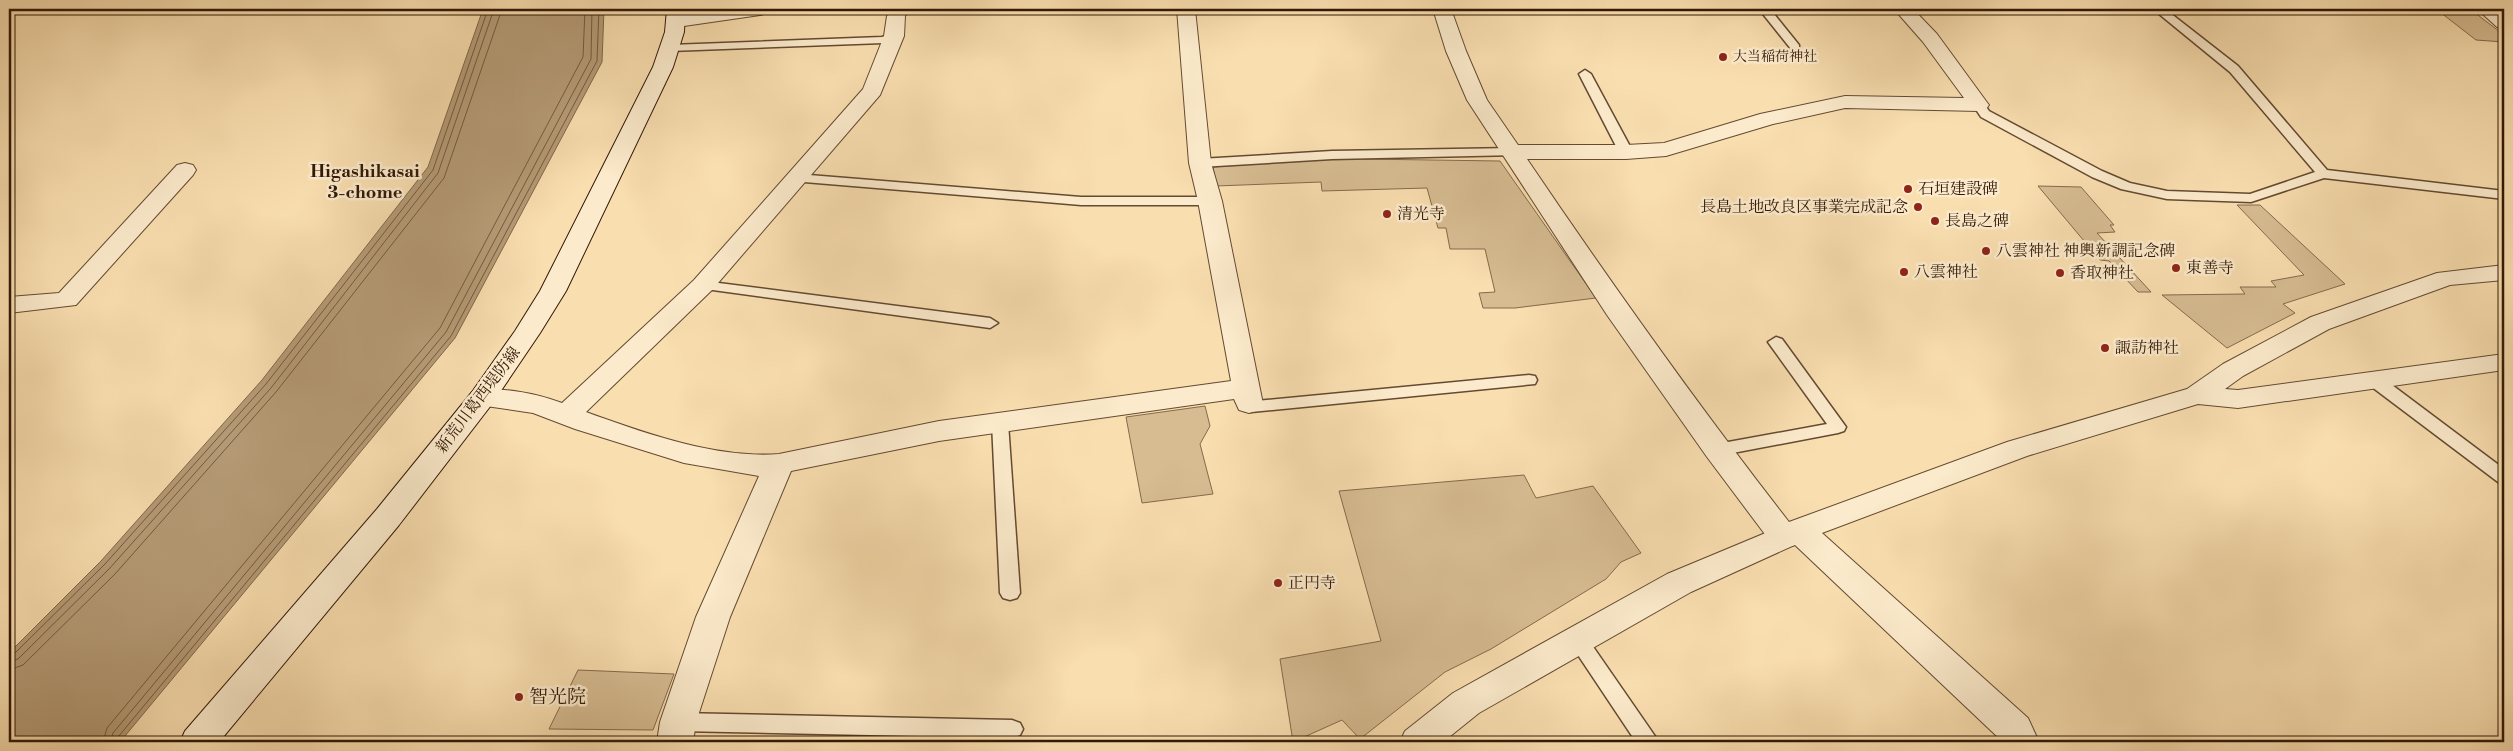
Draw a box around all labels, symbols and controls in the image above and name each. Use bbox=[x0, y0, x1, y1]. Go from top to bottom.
place label: 大当稲荷神社 bbox=[1733, 48, 1817, 66]
marker: 大当稲荷神社 bbox=[1717, 51, 1729, 63]
district label: Higashikasai 3-chome bbox=[310, 160, 420, 204]
place label: 石垣建設碑 bbox=[1918, 179, 1998, 199]
marker: 石垣建設碑 bbox=[1902, 183, 1914, 195]
place label: 長島土地改良区事業完成記念 bbox=[1700, 197, 1908, 217]
marker: 長島土地改良区事業完成記念 bbox=[1912, 201, 1924, 213]
place label: 清光寺 bbox=[1397, 204, 1445, 224]
marker: 清光寺 bbox=[1381, 208, 1393, 220]
place label: 長島之碑 bbox=[1945, 211, 2009, 231]
marker: 長島之碑 bbox=[1929, 215, 1941, 227]
place label: 八雲神社 神輿新調記念碑 bbox=[1996, 241, 2175, 261]
marker: 八雲神社 神輿新調記念碑 bbox=[1980, 245, 1992, 257]
place label: 東善寺 bbox=[2186, 258, 2234, 278]
place label: 八雲神社 bbox=[1914, 262, 1978, 282]
marker: 東善寺 bbox=[2170, 262, 2182, 274]
place label: 香取神社 bbox=[2070, 263, 2134, 283]
marker: 八雲神社 bbox=[1898, 266, 1910, 278]
marker: 香取神社 bbox=[2054, 267, 2066, 279]
place label: 諏訪神社 bbox=[2115, 338, 2179, 358]
marker: 諏訪神社 bbox=[2099, 342, 2111, 354]
street label: 新荒川葛西堤防線 bbox=[431, 343, 525, 457]
place label: 正円寺 bbox=[1288, 573, 1336, 593]
marker: 正円寺 bbox=[1272, 577, 1284, 589]
place label: 智光院 bbox=[529, 685, 586, 709]
marker: 智光院 bbox=[513, 691, 525, 703]

